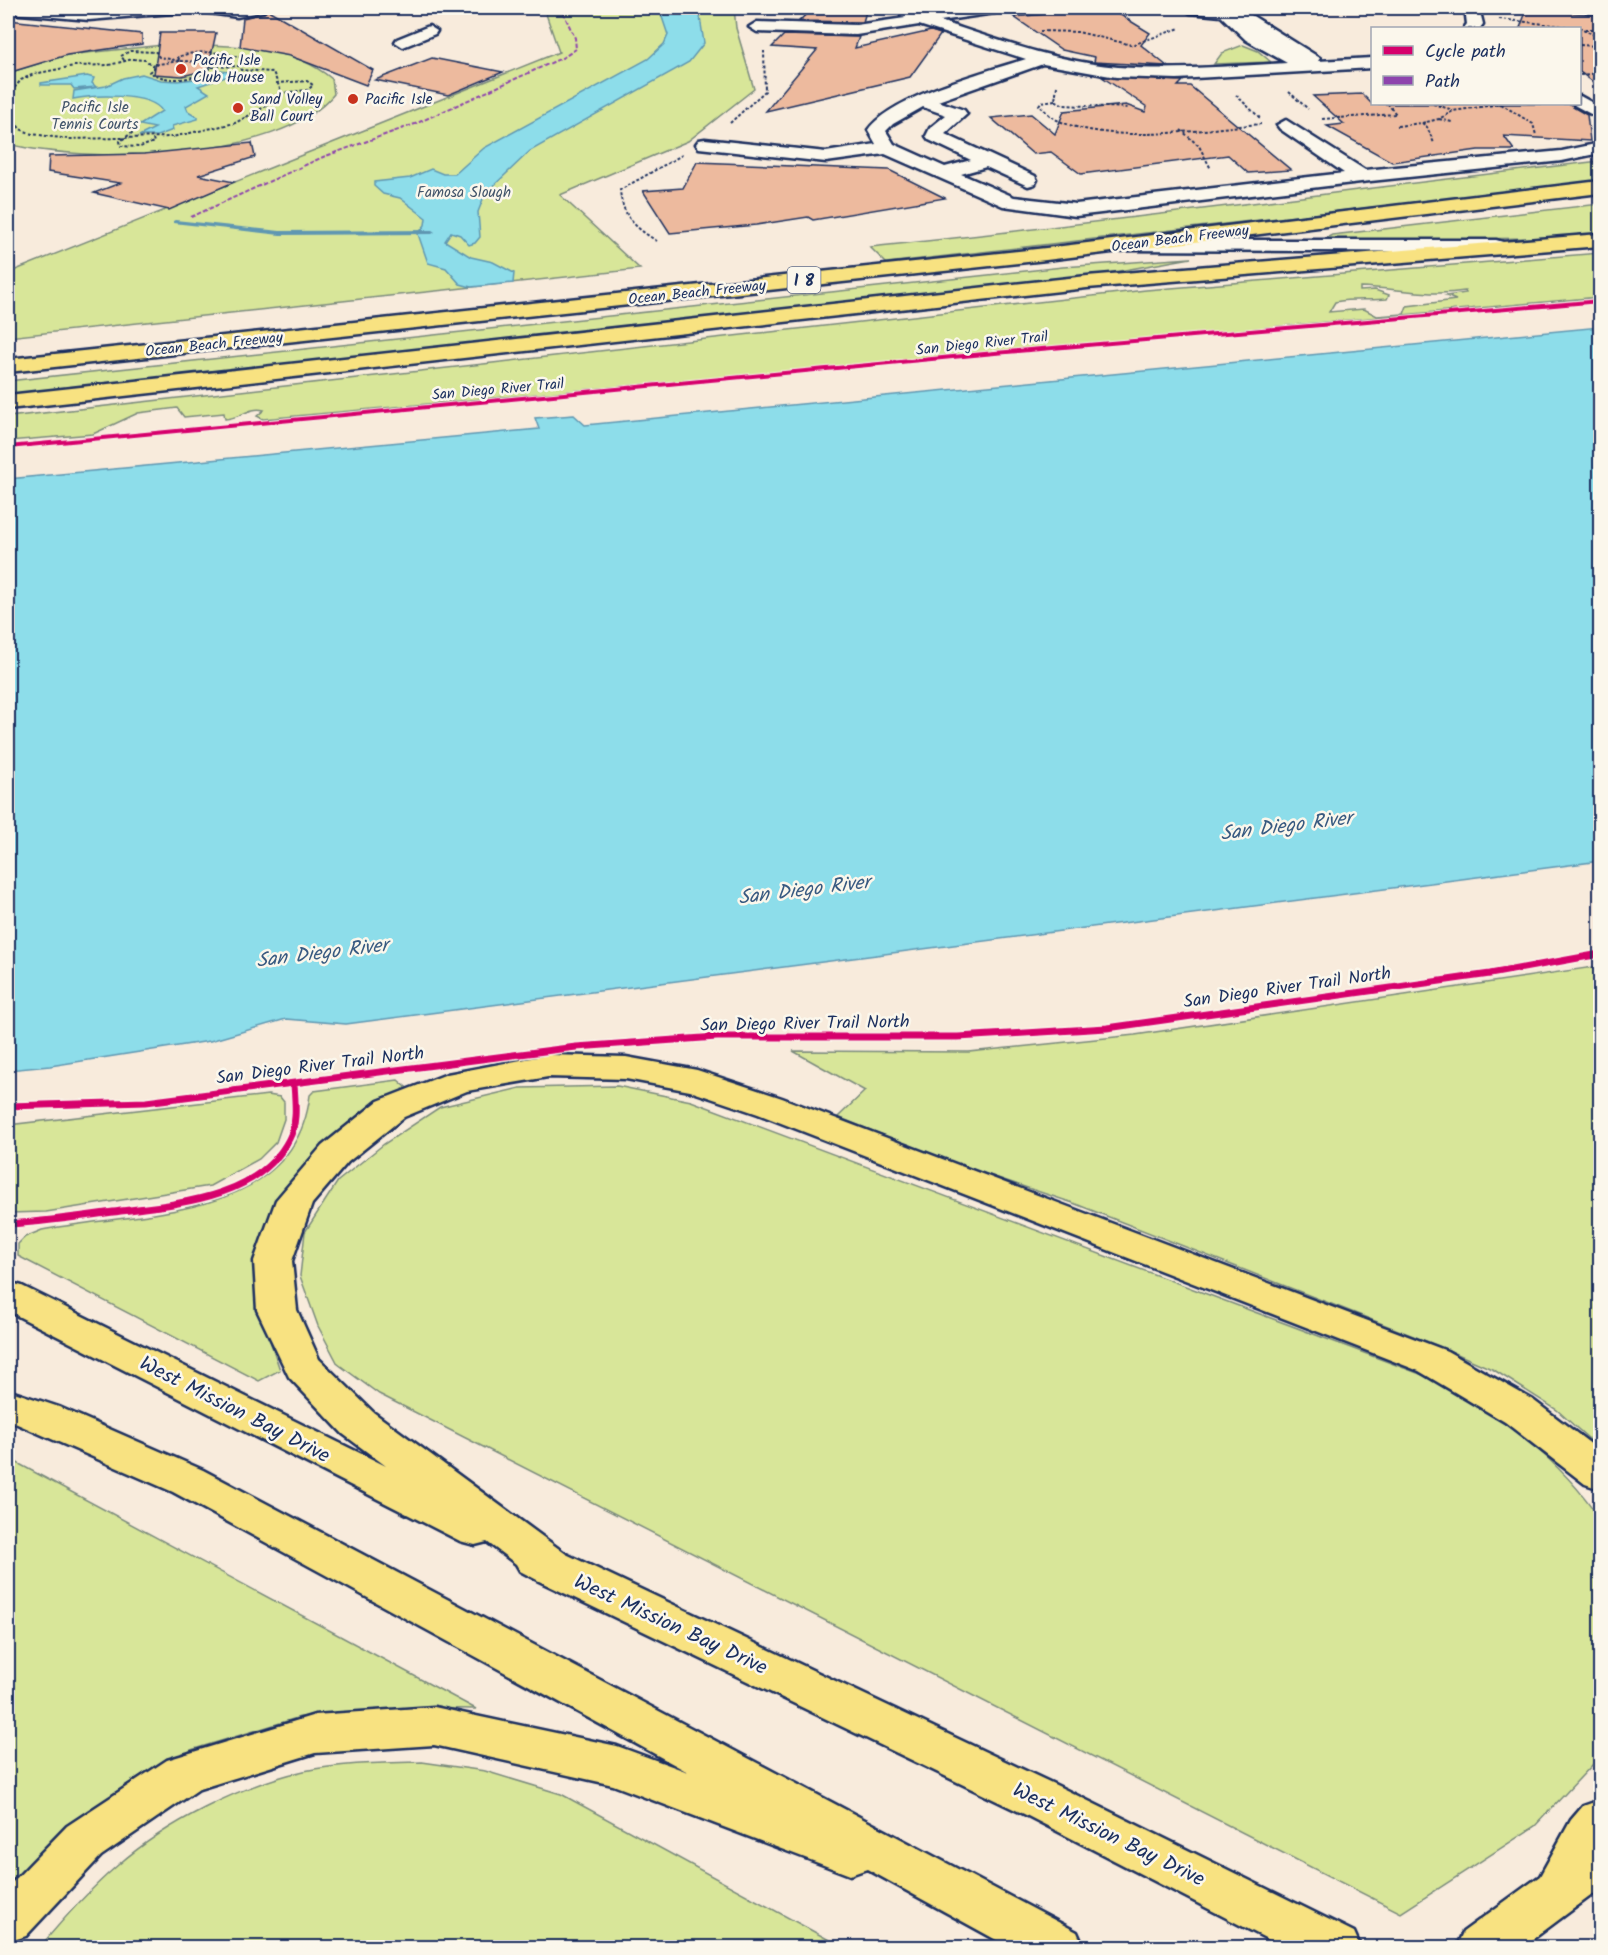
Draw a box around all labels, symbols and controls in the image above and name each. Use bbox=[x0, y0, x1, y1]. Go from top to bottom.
legend bbox=[1371, 27, 1581, 105]
text: Cycle path bbox=[1425, 38, 1506, 67]
place label: Pacific Isle Club House bbox=[193, 49, 264, 90]
marker: Pacific Isle Club House bbox=[174, 62, 188, 76]
text: Path bbox=[1425, 68, 1460, 97]
place label: Sand Volley Ball Court bbox=[250, 88, 323, 129]
place label: Pacific Isle bbox=[365, 88, 433, 112]
marker: Pacific Isle bbox=[346, 92, 360, 106]
park label: Pacific Isle Tennis Courts bbox=[52, 96, 139, 137]
marker: Sand Volley Ball Court bbox=[231, 101, 245, 115]
park label: Famosa Slough bbox=[417, 181, 511, 205]
street label: Ocean Beach Freeway bbox=[1110, 219, 1251, 259]
road number: I 8 bbox=[788, 267, 820, 293]
street label: Ocean Beach Freeway bbox=[627, 274, 768, 312]
street label: San Diego River Trail bbox=[915, 325, 1050, 363]
street label: Ocean Beach Freeway bbox=[144, 326, 285, 364]
street label: San Diego River Trail bbox=[431, 372, 566, 408]
water label: San Diego River bbox=[1219, 803, 1358, 851]
water label: San Diego River bbox=[737, 867, 876, 915]
water label: San Diego River bbox=[255, 930, 394, 978]
street label: San Diego River Trail North bbox=[1182, 960, 1393, 1017]
street label: San Diego River Trail North bbox=[700, 1008, 910, 1041]
street label: San Diego River Trail North bbox=[215, 1039, 426, 1094]
street label: West Mission Bay Drive bbox=[133, 1348, 336, 1473]
street label: West Mission Bay Drive bbox=[568, 1566, 773, 1685]
street label: West Mission Bay Drive bbox=[1007, 1774, 1211, 1897]

